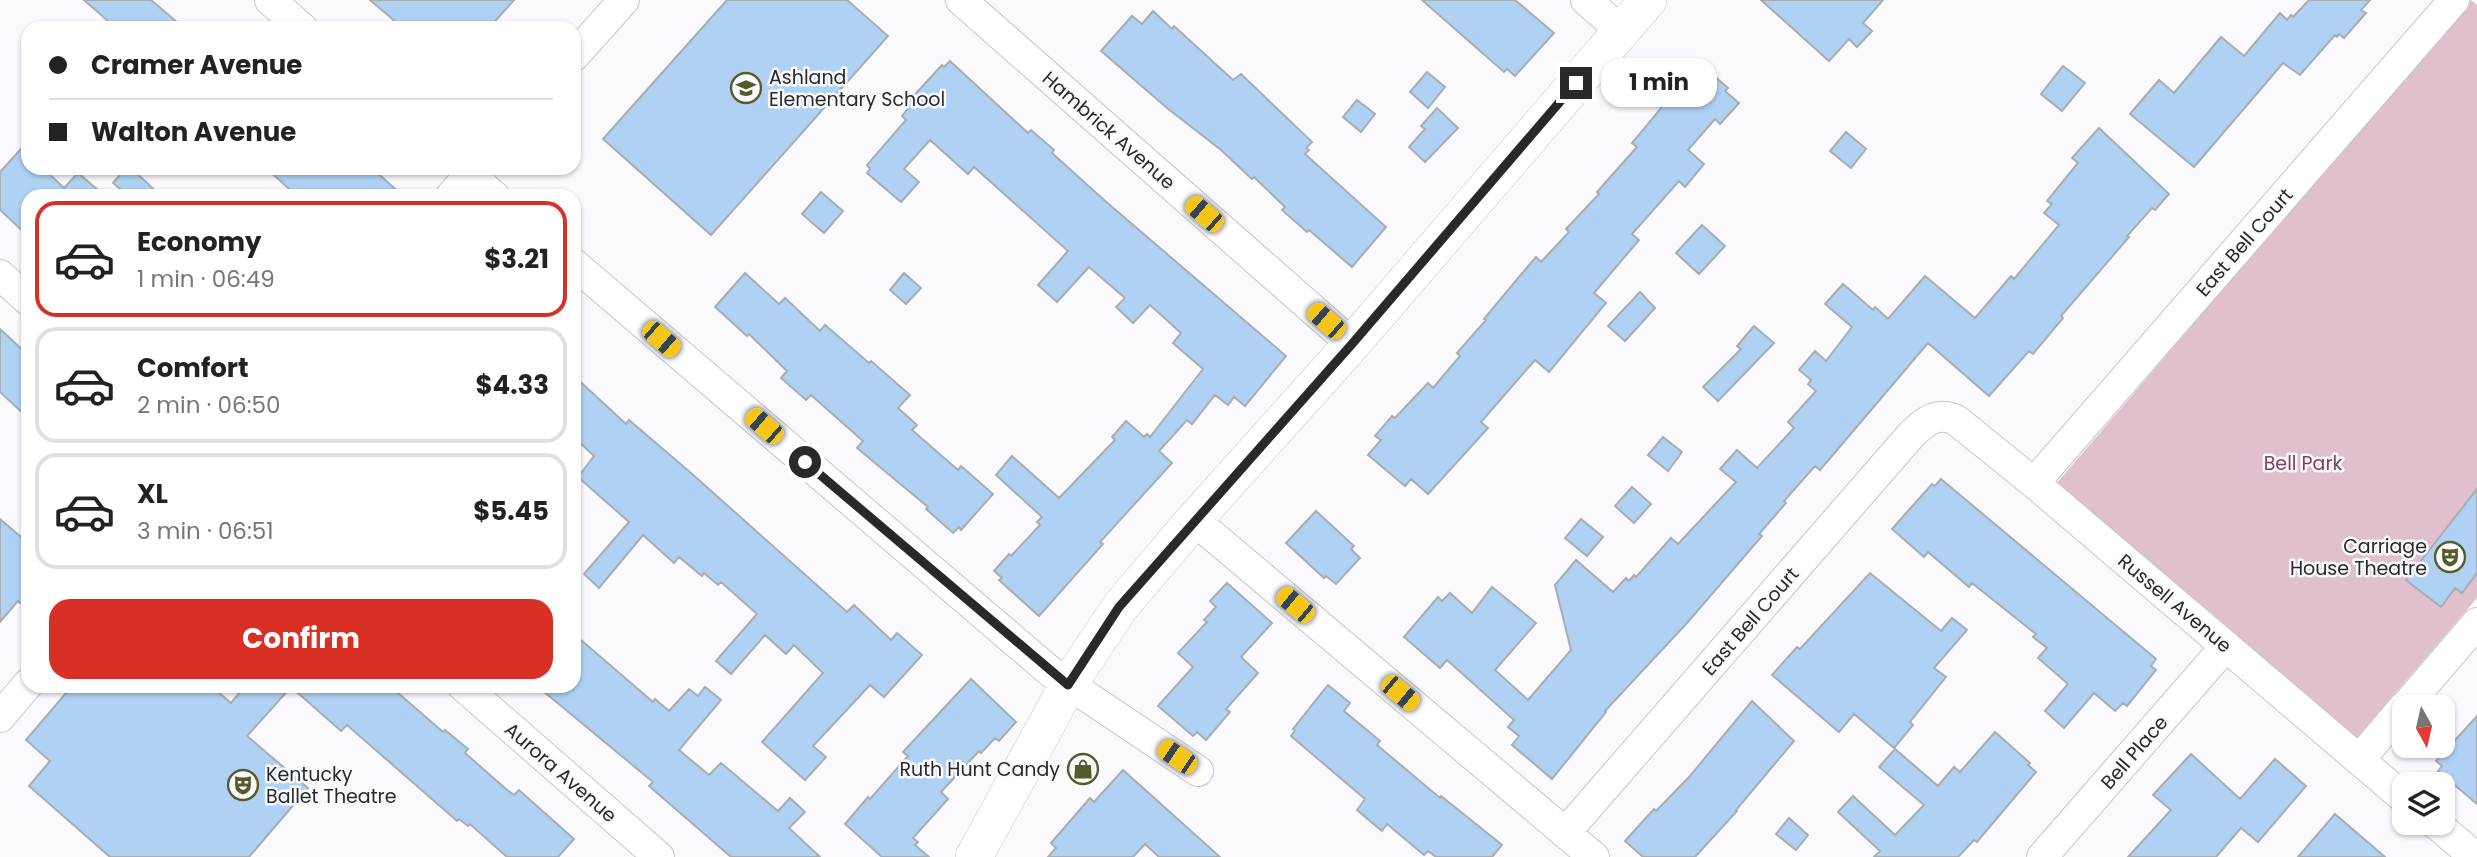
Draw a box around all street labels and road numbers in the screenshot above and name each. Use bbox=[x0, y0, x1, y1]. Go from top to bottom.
street label: Hambrick Avenue bbox=[1036, 65, 1181, 196]
street label: East Bell Court bbox=[2190, 182, 2299, 302]
street label: Russell Avenue bbox=[2112, 548, 2237, 659]
street label: East Bell Court bbox=[1696, 561, 1805, 681]
street label: Bell Place bbox=[2095, 710, 2174, 795]
street label: Aurora Avenue bbox=[499, 716, 623, 829]

